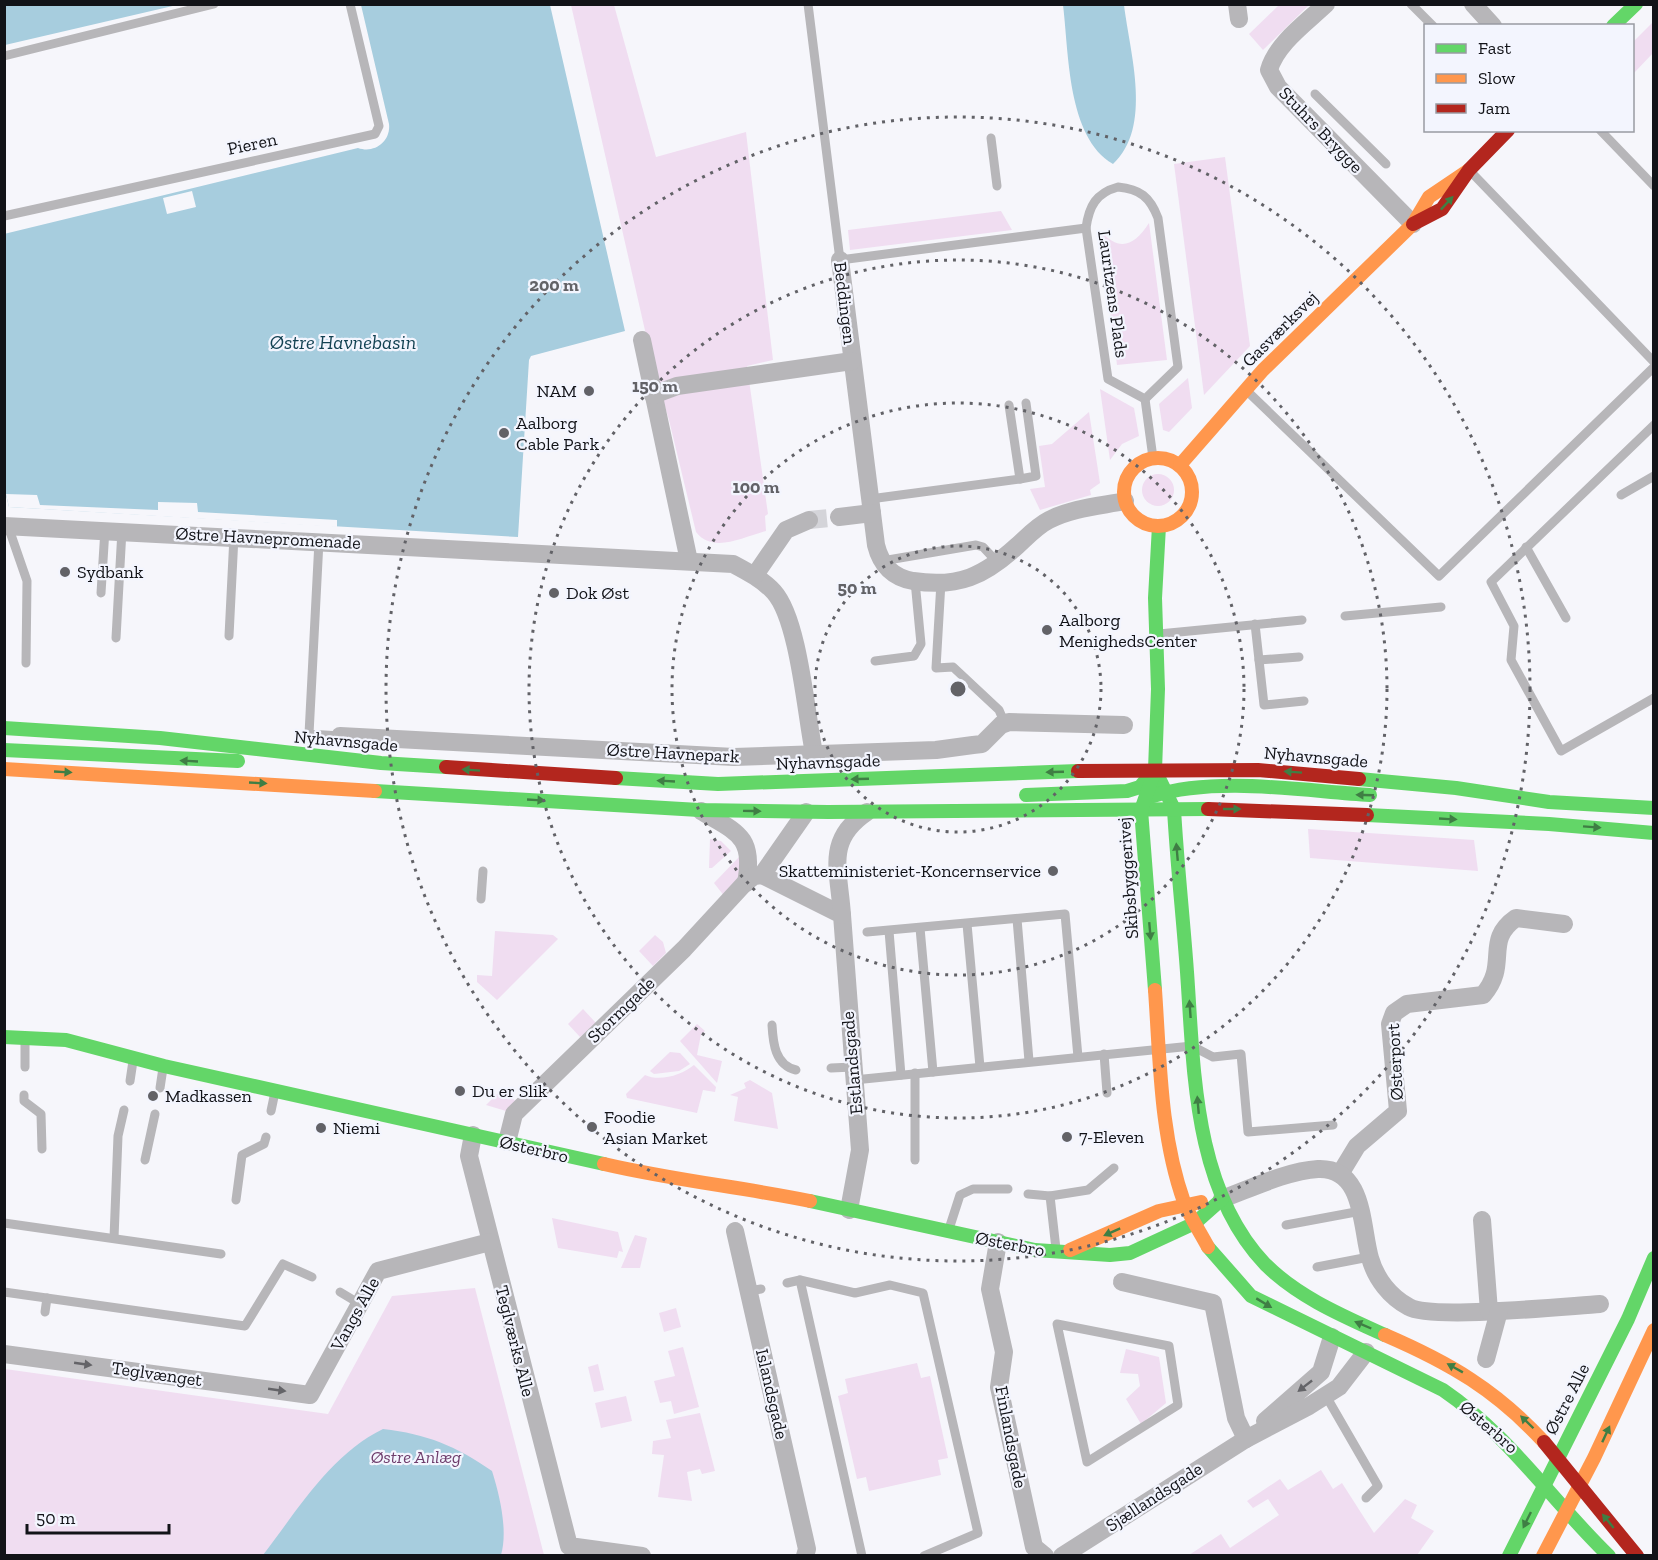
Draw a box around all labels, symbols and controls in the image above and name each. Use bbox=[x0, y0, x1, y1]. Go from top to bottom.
legend bbox=[1424, 24, 1634, 132]
text: Fast bbox=[1478, 37, 1511, 59]
text: Slow bbox=[1478, 67, 1515, 89]
street label: Stuhrs Brygge bbox=[1274, 82, 1368, 178]
text: Jam bbox=[1478, 97, 1510, 119]
street label: Pieren bbox=[225, 128, 279, 160]
one-way arrow bbox=[1439, 197, 1453, 211]
street label: Lauritzens Plads bbox=[1093, 229, 1133, 359]
street label: Beddingen bbox=[829, 260, 861, 346]
text: 200 m bbox=[529, 274, 579, 296]
street label: Gasværksvej bbox=[1237, 286, 1323, 372]
water label: Østre Havnebasin bbox=[270, 330, 416, 354]
text: 150 m bbox=[632, 375, 678, 397]
place label: NAM bbox=[537, 380, 577, 402]
marker: NAM bbox=[582, 384, 596, 398]
place label: Aalborg Cable Park bbox=[516, 412, 600, 455]
marker: Aalborg Cable Park bbox=[497, 426, 511, 440]
text: 100 m bbox=[732, 476, 780, 498]
street label: Østre Havnepromenade bbox=[175, 522, 361, 554]
place label: Sydbank bbox=[77, 561, 144, 583]
marker: Sydbank bbox=[58, 565, 72, 579]
text: 50 m bbox=[838, 577, 877, 599]
place label: Dok Øst bbox=[566, 582, 629, 604]
marker: Dok Øst bbox=[547, 586, 561, 600]
place label: Aalborg MenighedsCenter bbox=[1059, 609, 1198, 652]
marker: Aalborg MenighedsCenter bbox=[1040, 623, 1054, 637]
centre of rings bbox=[948, 679, 968, 699]
street label: Nyhavnsgade bbox=[293, 725, 399, 757]
street label: Østre Havnepark bbox=[606, 739, 741, 767]
street label: Nyhavnsgade bbox=[1263, 741, 1369, 773]
street label: Nyhavnsgade bbox=[775, 749, 881, 775]
one-way arrow bbox=[179, 756, 198, 765]
one-way arrow bbox=[461, 765, 480, 774]
one-way arrow bbox=[53, 767, 72, 777]
one-way arrow bbox=[1046, 767, 1065, 776]
one-way arrow bbox=[1284, 767, 1303, 777]
one-way arrow bbox=[851, 774, 870, 783]
one-way arrow bbox=[656, 777, 675, 786]
one-way arrow bbox=[248, 779, 267, 788]
one-way arrow bbox=[1356, 790, 1375, 799]
one-way arrow bbox=[527, 795, 546, 805]
one-way arrow bbox=[1223, 804, 1242, 814]
one-way arrow bbox=[743, 807, 762, 816]
one-way arrow bbox=[1438, 815, 1457, 824]
street label: Skibsbyggerivej bbox=[1113, 816, 1143, 940]
one-way arrow bbox=[1582, 823, 1601, 832]
one-way arrow bbox=[1172, 842, 1181, 861]
place label: Skatteministeriet-Koncernservice bbox=[779, 860, 1041, 882]
marker: Skatteministeriet-Koncernservice bbox=[1046, 864, 1060, 878]
one-way arrow bbox=[1145, 922, 1154, 941]
street label: Stormgade bbox=[583, 972, 659, 1048]
one-way arrow bbox=[1185, 1000, 1195, 1019]
street label: Estlandsgade bbox=[837, 1010, 867, 1116]
street label: Østerport bbox=[1382, 1023, 1408, 1101]
place label: Du er Slik bbox=[472, 1080, 548, 1102]
marker: Du er Slik bbox=[453, 1084, 467, 1098]
place label: Madkassen bbox=[165, 1085, 253, 1107]
marker: Madkassen bbox=[146, 1089, 160, 1103]
one-way arrow bbox=[1193, 1095, 1203, 1114]
place label: Foodie Asian Market bbox=[604, 1106, 708, 1149]
place label: Niemi bbox=[333, 1117, 380, 1139]
marker: Foodie Asian Market bbox=[585, 1120, 599, 1134]
marker: Niemi bbox=[314, 1121, 328, 1135]
place label: 7-Eleven bbox=[1079, 1126, 1145, 1148]
street label: Østerbro bbox=[497, 1130, 571, 1168]
marker: 7-Eleven bbox=[1060, 1130, 1074, 1144]
street label: Østerbro bbox=[973, 1227, 1047, 1261]
one-way arrow bbox=[1102, 1227, 1120, 1237]
street label: Vangs Alle bbox=[325, 1273, 384, 1355]
street label: Teglværks Alle bbox=[491, 1283, 539, 1399]
one-way arrow bbox=[1256, 1298, 1273, 1308]
one-way arrow bbox=[1354, 1320, 1372, 1329]
street label: Islandsgade bbox=[751, 1347, 793, 1441]
street label: Teglvænget bbox=[110, 1357, 204, 1391]
one-way arrow bbox=[74, 1360, 93, 1369]
street label: Østre Alle bbox=[1540, 1360, 1594, 1438]
one-way arrow bbox=[1446, 1363, 1463, 1373]
one-way arrow bbox=[1297, 1380, 1313, 1393]
street label: Finlandsgade bbox=[990, 1384, 1032, 1490]
one-way arrow bbox=[267, 1386, 286, 1395]
street label: Østerbro bbox=[1455, 1396, 1523, 1458]
one-way arrow bbox=[1520, 1416, 1534, 1430]
one-way arrow bbox=[1601, 1425, 1610, 1442]
park label: Østre Anlæg bbox=[371, 1446, 462, 1468]
street label: Sjællandsgade bbox=[1101, 1458, 1207, 1536]
scale bar bbox=[27, 1497, 170, 1535]
text: 50 m bbox=[36, 1507, 76, 1529]
one-way arrow bbox=[1522, 1511, 1532, 1528]
one-way arrow bbox=[1601, 1513, 1614, 1529]

